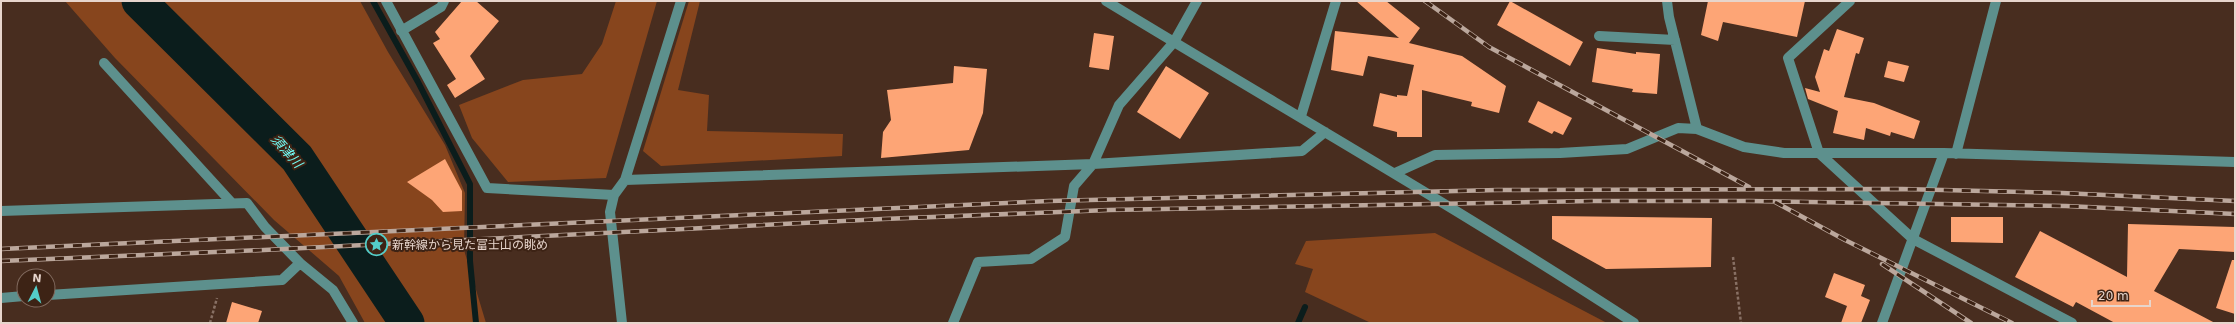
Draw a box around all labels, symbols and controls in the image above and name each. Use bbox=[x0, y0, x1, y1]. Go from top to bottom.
water label: 須津川 bbox=[268, 132, 307, 172]
place icon: 新幹線から見た富士山の眺め bbox=[364, 232, 390, 258]
place label: 新幹線から見た富士山の眺め bbox=[392, 238, 548, 252]
north arrow bbox=[16, 268, 56, 308]
text: N bbox=[32, 272, 42, 285]
scale bar bbox=[2092, 282, 2150, 308]
text: 20 m bbox=[2098, 289, 2129, 303]

